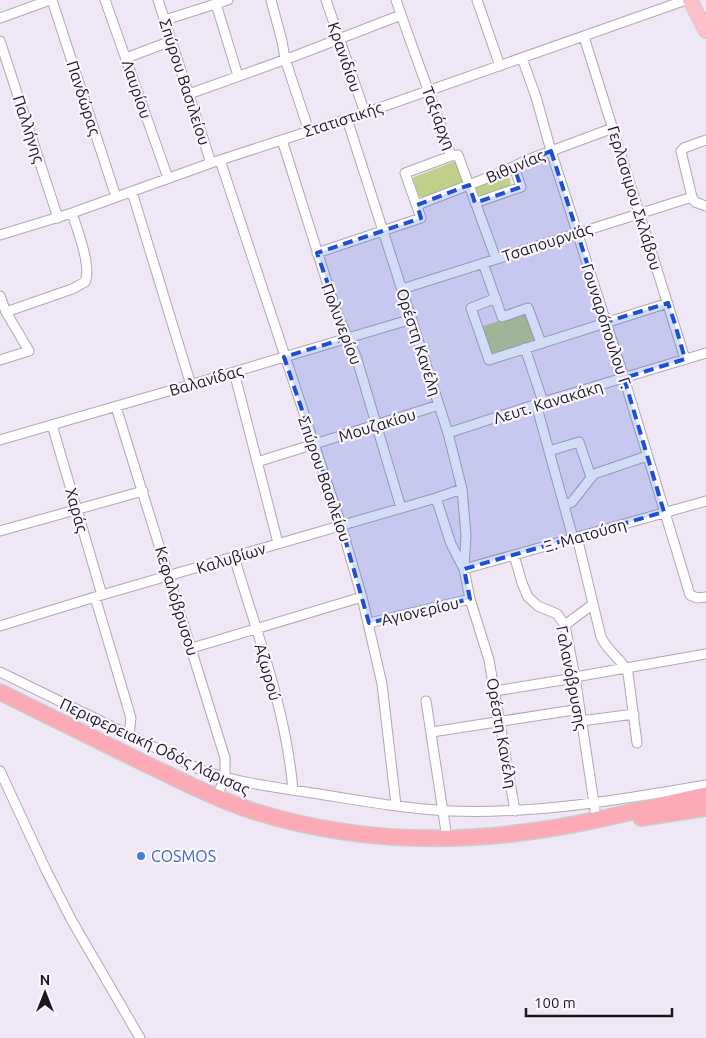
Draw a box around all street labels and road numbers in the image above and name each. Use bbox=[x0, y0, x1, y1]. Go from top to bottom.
street label: Σπύρου Βασιλείου bbox=[156, 17, 214, 147]
street label: Κρανιδίου bbox=[325, 20, 365, 94]
street label: Λαυρίου bbox=[119, 57, 155, 121]
street label: Πανδώρας bbox=[63, 58, 105, 138]
street label: Ταξιάρχη bbox=[418, 84, 459, 152]
street label: Παλλήνης bbox=[9, 93, 48, 166]
street label: Στατιστικής bbox=[301, 98, 385, 141]
street label: Γερλασιμου Σκλάβου bbox=[604, 124, 666, 272]
street label: Βιθυνίας bbox=[483, 146, 547, 187]
street label: Τσαπουρνιάς bbox=[500, 219, 594, 266]
street label: Γουναρόπουλου Γ. bbox=[578, 261, 636, 391]
street label: Πολυνερίου bbox=[318, 281, 366, 367]
street label: Ορέστη Κανέλη bbox=[393, 286, 445, 398]
street label: Βαλανίδας bbox=[167, 361, 245, 400]
street label: Λευτ. Κανακάκη bbox=[491, 377, 605, 427]
street label: Μουζακίου bbox=[336, 405, 418, 446]
street label: Σπύρου Βασιλείου bbox=[295, 414, 355, 544]
street label: Χαράς bbox=[61, 486, 92, 535]
street label: Ξ. Ματούση bbox=[542, 515, 628, 555]
street label: Καλυβίων bbox=[194, 539, 268, 577]
street label: Κεφαλόβρυσου bbox=[152, 544, 202, 658]
street label: Αγιονερίου bbox=[379, 593, 461, 629]
street label: Γαλανόβρυσης bbox=[552, 624, 591, 732]
street label: Αζωρού bbox=[250, 641, 285, 703]
street label: Ορέστη Κανέλη bbox=[483, 676, 521, 790]
street label: Περιφερειακή Οδός Λάρισας bbox=[57, 694, 253, 799]

